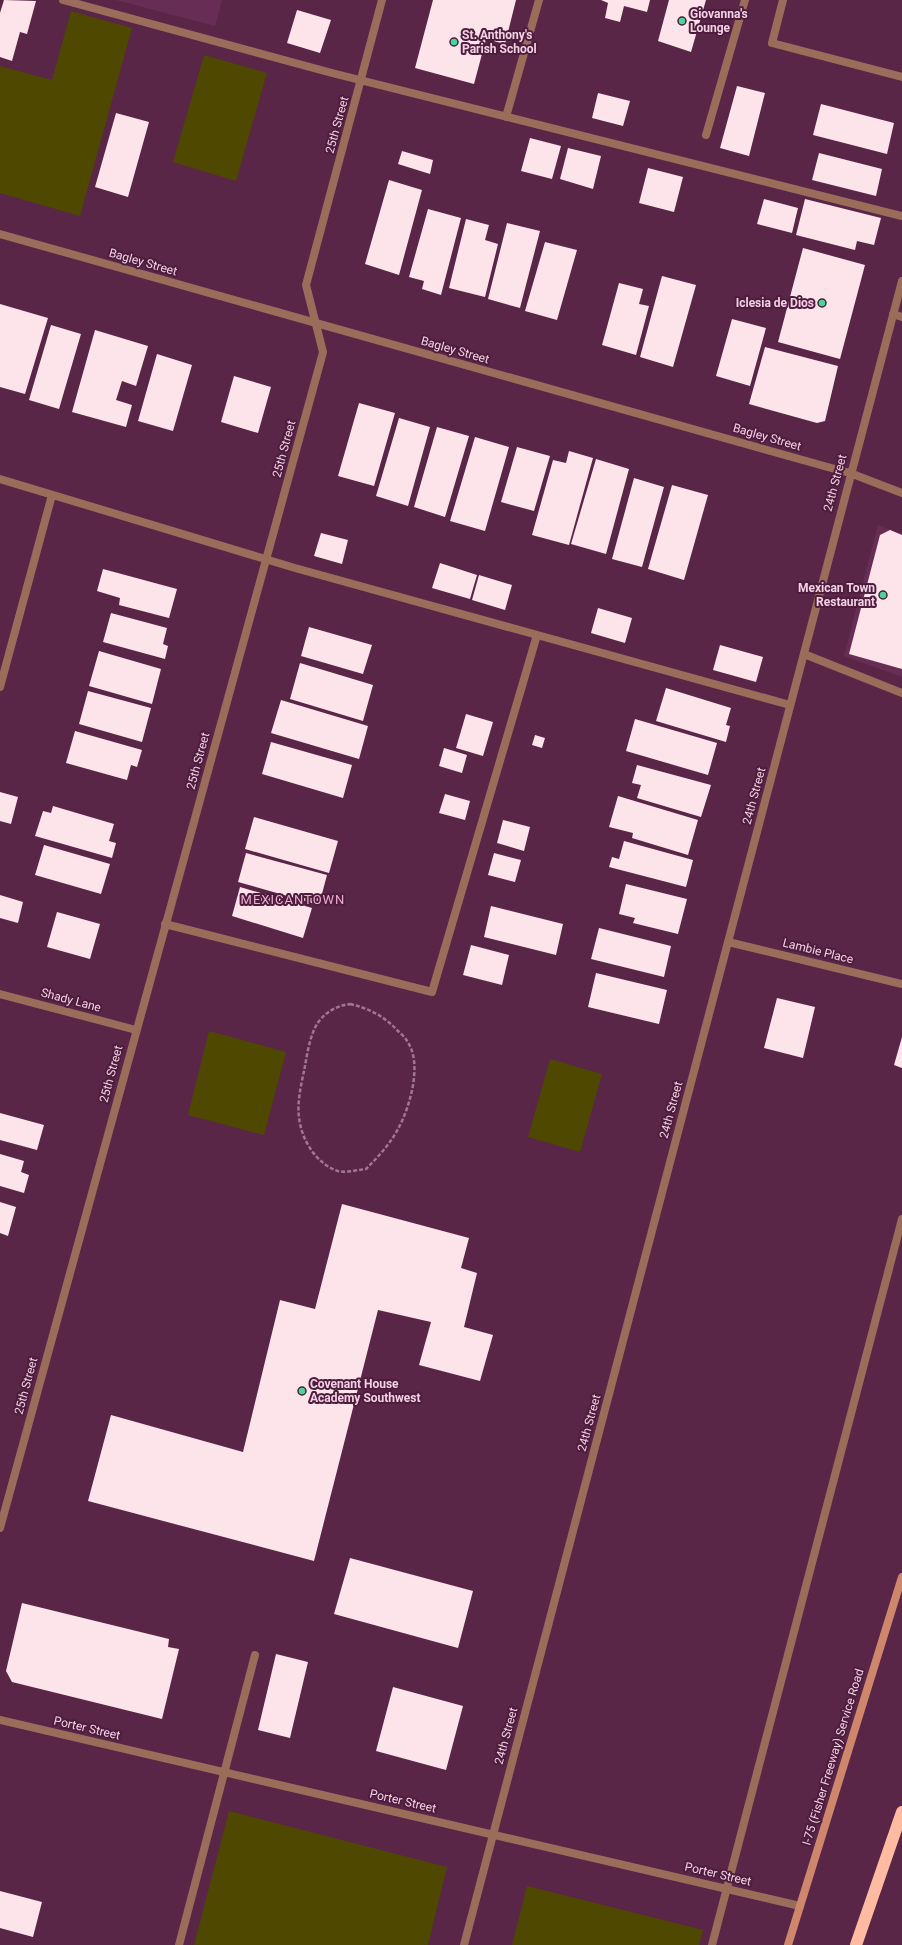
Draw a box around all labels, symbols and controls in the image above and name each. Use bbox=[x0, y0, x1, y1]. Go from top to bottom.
place label: Giovanna's Lounge bbox=[690, 7, 748, 35]
marker: Giovanna's Lounge bbox=[677, 16, 687, 26]
place label: St. Anthony's Parish School bbox=[462, 28, 537, 56]
marker: St. Anthony's Parish School bbox=[449, 37, 459, 47]
street label: 25th Street bbox=[323, 95, 351, 155]
street label: Bagley Street bbox=[107, 246, 179, 278]
place label: Iclesia de Dios bbox=[736, 296, 814, 310]
marker: Iclesia de Dios bbox=[817, 298, 827, 308]
street label: Bagley Street bbox=[419, 334, 491, 366]
street label: 25th Street bbox=[270, 419, 298, 479]
street label: Bagley Street bbox=[731, 421, 803, 453]
street label: 24th Street bbox=[821, 453, 849, 513]
place label: Mexican Town Restaurant bbox=[798, 581, 875, 609]
marker: Mexican Town Restaurant bbox=[878, 590, 888, 600]
street label: 25th Street bbox=[184, 731, 212, 791]
street label: 24th Street bbox=[740, 766, 768, 826]
district label: MEXICANTOWN bbox=[241, 892, 345, 907]
street label: Lambie Place bbox=[781, 935, 855, 967]
street label: Shady Lane bbox=[39, 985, 103, 1015]
street label: 25th Street bbox=[97, 1044, 125, 1104]
street label: 24th Street bbox=[657, 1080, 685, 1140]
street label: 25th Street bbox=[12, 1356, 40, 1416]
place label: Covenant House Academy Southwest bbox=[310, 1377, 421, 1405]
marker: Covenant House Academy Southwest bbox=[297, 1386, 307, 1396]
street label: 24th Street bbox=[575, 1393, 603, 1453]
street label: I-75 (Fisher Freeway) Service Road bbox=[799, 1667, 867, 1847]
street label: 24th Street bbox=[492, 1706, 520, 1766]
street label: Porter Street bbox=[52, 1714, 122, 1742]
street label: Porter Street bbox=[368, 1787, 438, 1815]
street label: Porter Street bbox=[683, 1860, 753, 1888]

